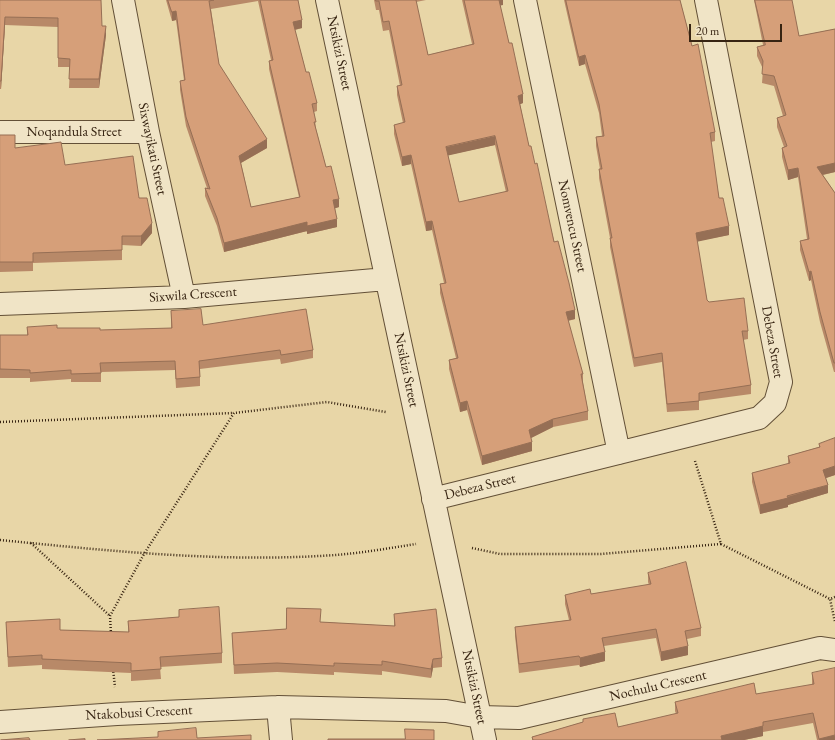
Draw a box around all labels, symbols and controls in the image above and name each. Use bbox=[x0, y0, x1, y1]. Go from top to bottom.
street label: Ntsikizi Street bbox=[323, 14, 355, 92]
scale bar bbox=[691, 16, 784, 42]
text: 20 m bbox=[696, 23, 719, 39]
street label: Sixwayikati Street bbox=[134, 101, 170, 197]
street label: Noqandula Street bbox=[26, 124, 122, 140]
street label: Nomvencu Street bbox=[554, 178, 590, 274]
street label: Sixwila Crescent bbox=[149, 284, 237, 306]
street label: Debeza Street bbox=[757, 305, 787, 379]
street label: Ntsikizi Street bbox=[390, 331, 422, 409]
street label: Debeza Street bbox=[442, 470, 518, 504]
street label: Ntsikizi Street bbox=[458, 648, 490, 726]
street label: Nochulu Crescent bbox=[608, 667, 708, 705]
street label: Ntakobusi Crescent bbox=[85, 702, 193, 724]

